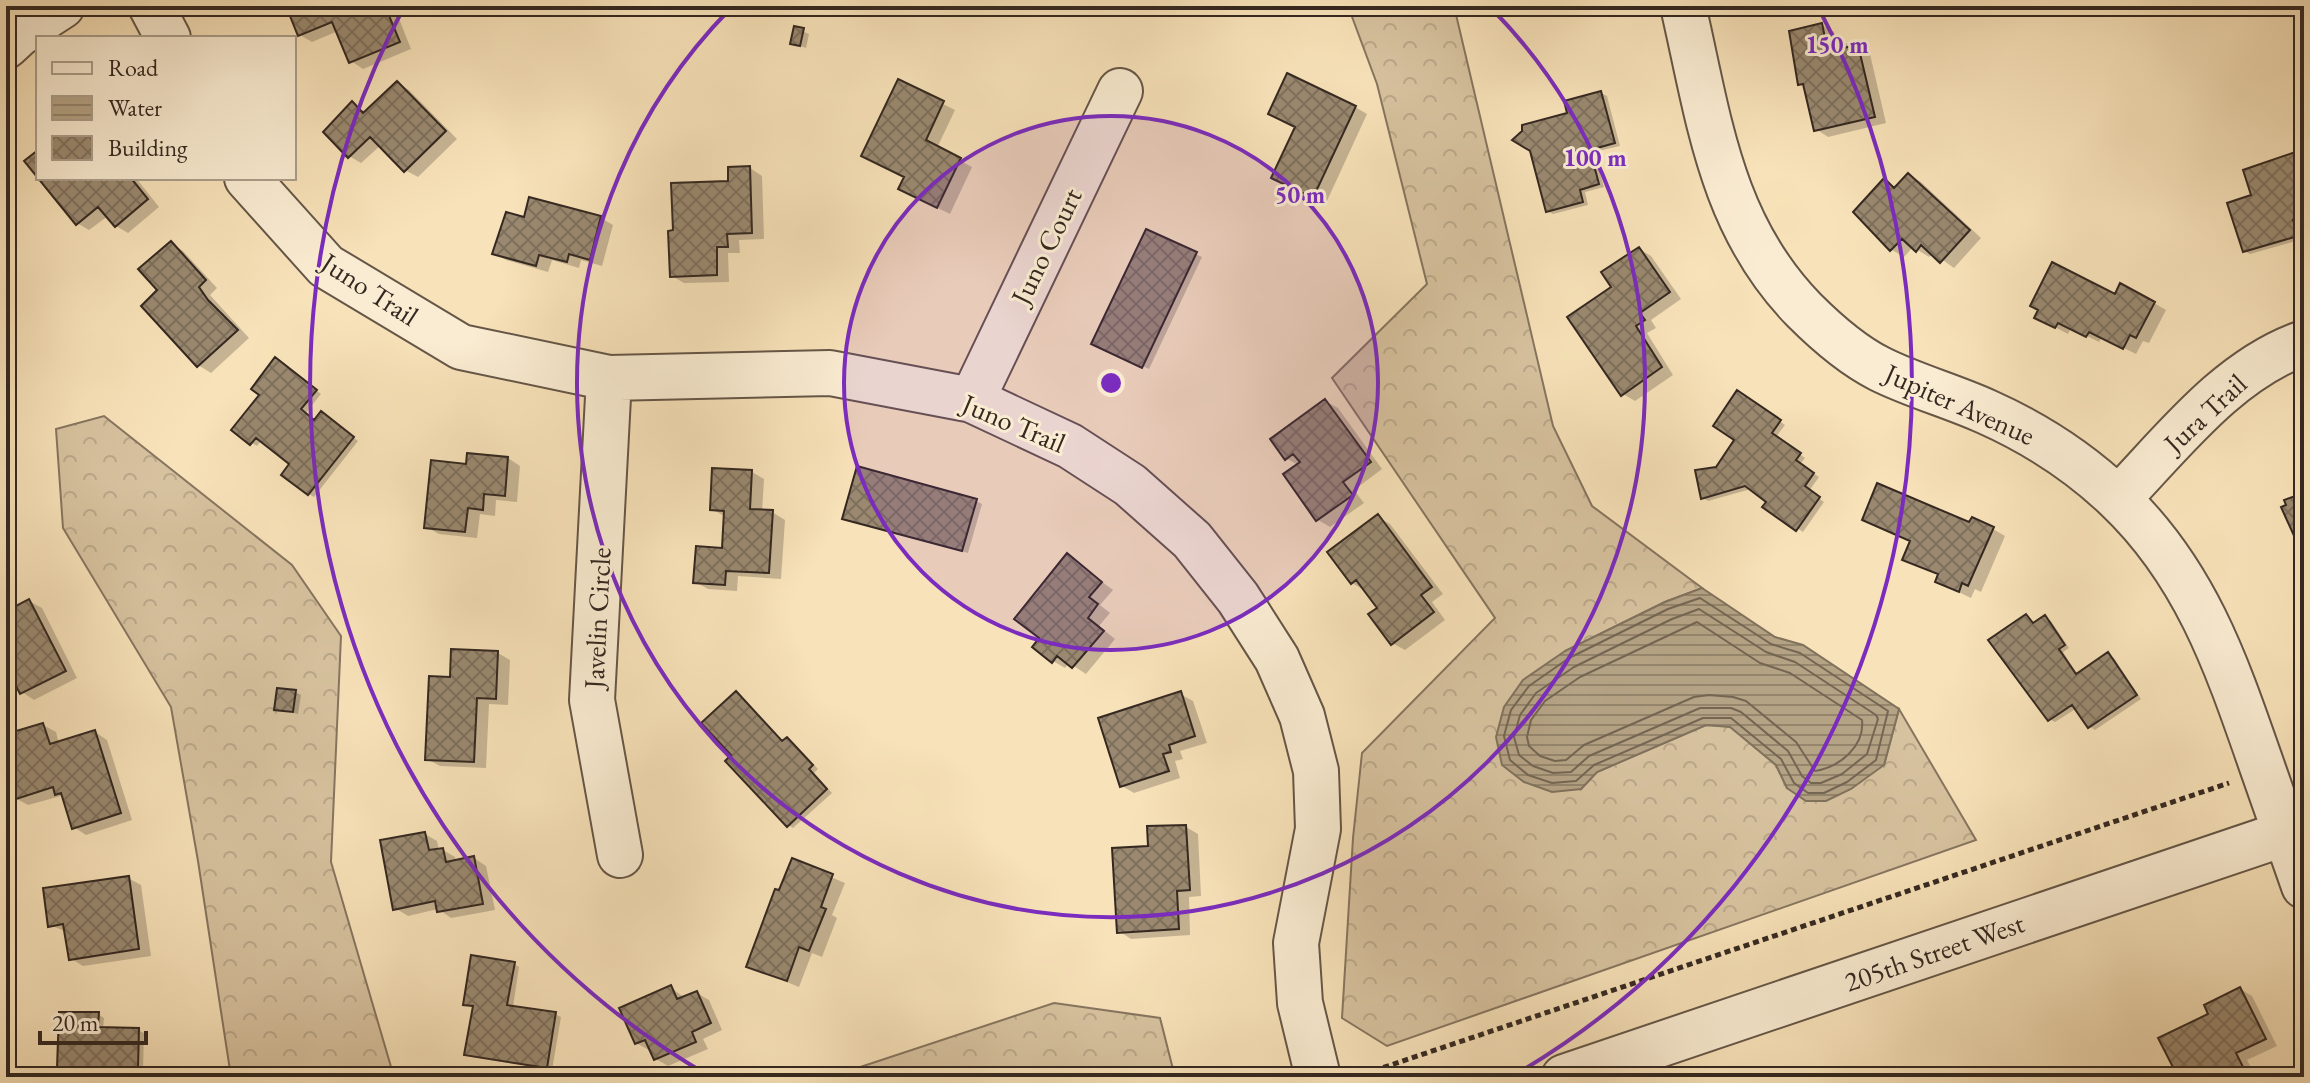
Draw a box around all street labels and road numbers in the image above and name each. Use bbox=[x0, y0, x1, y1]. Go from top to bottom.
street label: Juno Court bbox=[1002, 182, 1090, 312]
street label: Juno Trail bbox=[313, 243, 426, 334]
street label: Jupiter Avenue bbox=[1877, 354, 2041, 453]
street label: Jura Trail bbox=[2155, 365, 2254, 462]
street label: Juno Trail bbox=[955, 384, 1071, 461]
street label: Javelin Circle bbox=[575, 546, 619, 692]
street label: 205th Street West bbox=[1839, 904, 2029, 1000]

